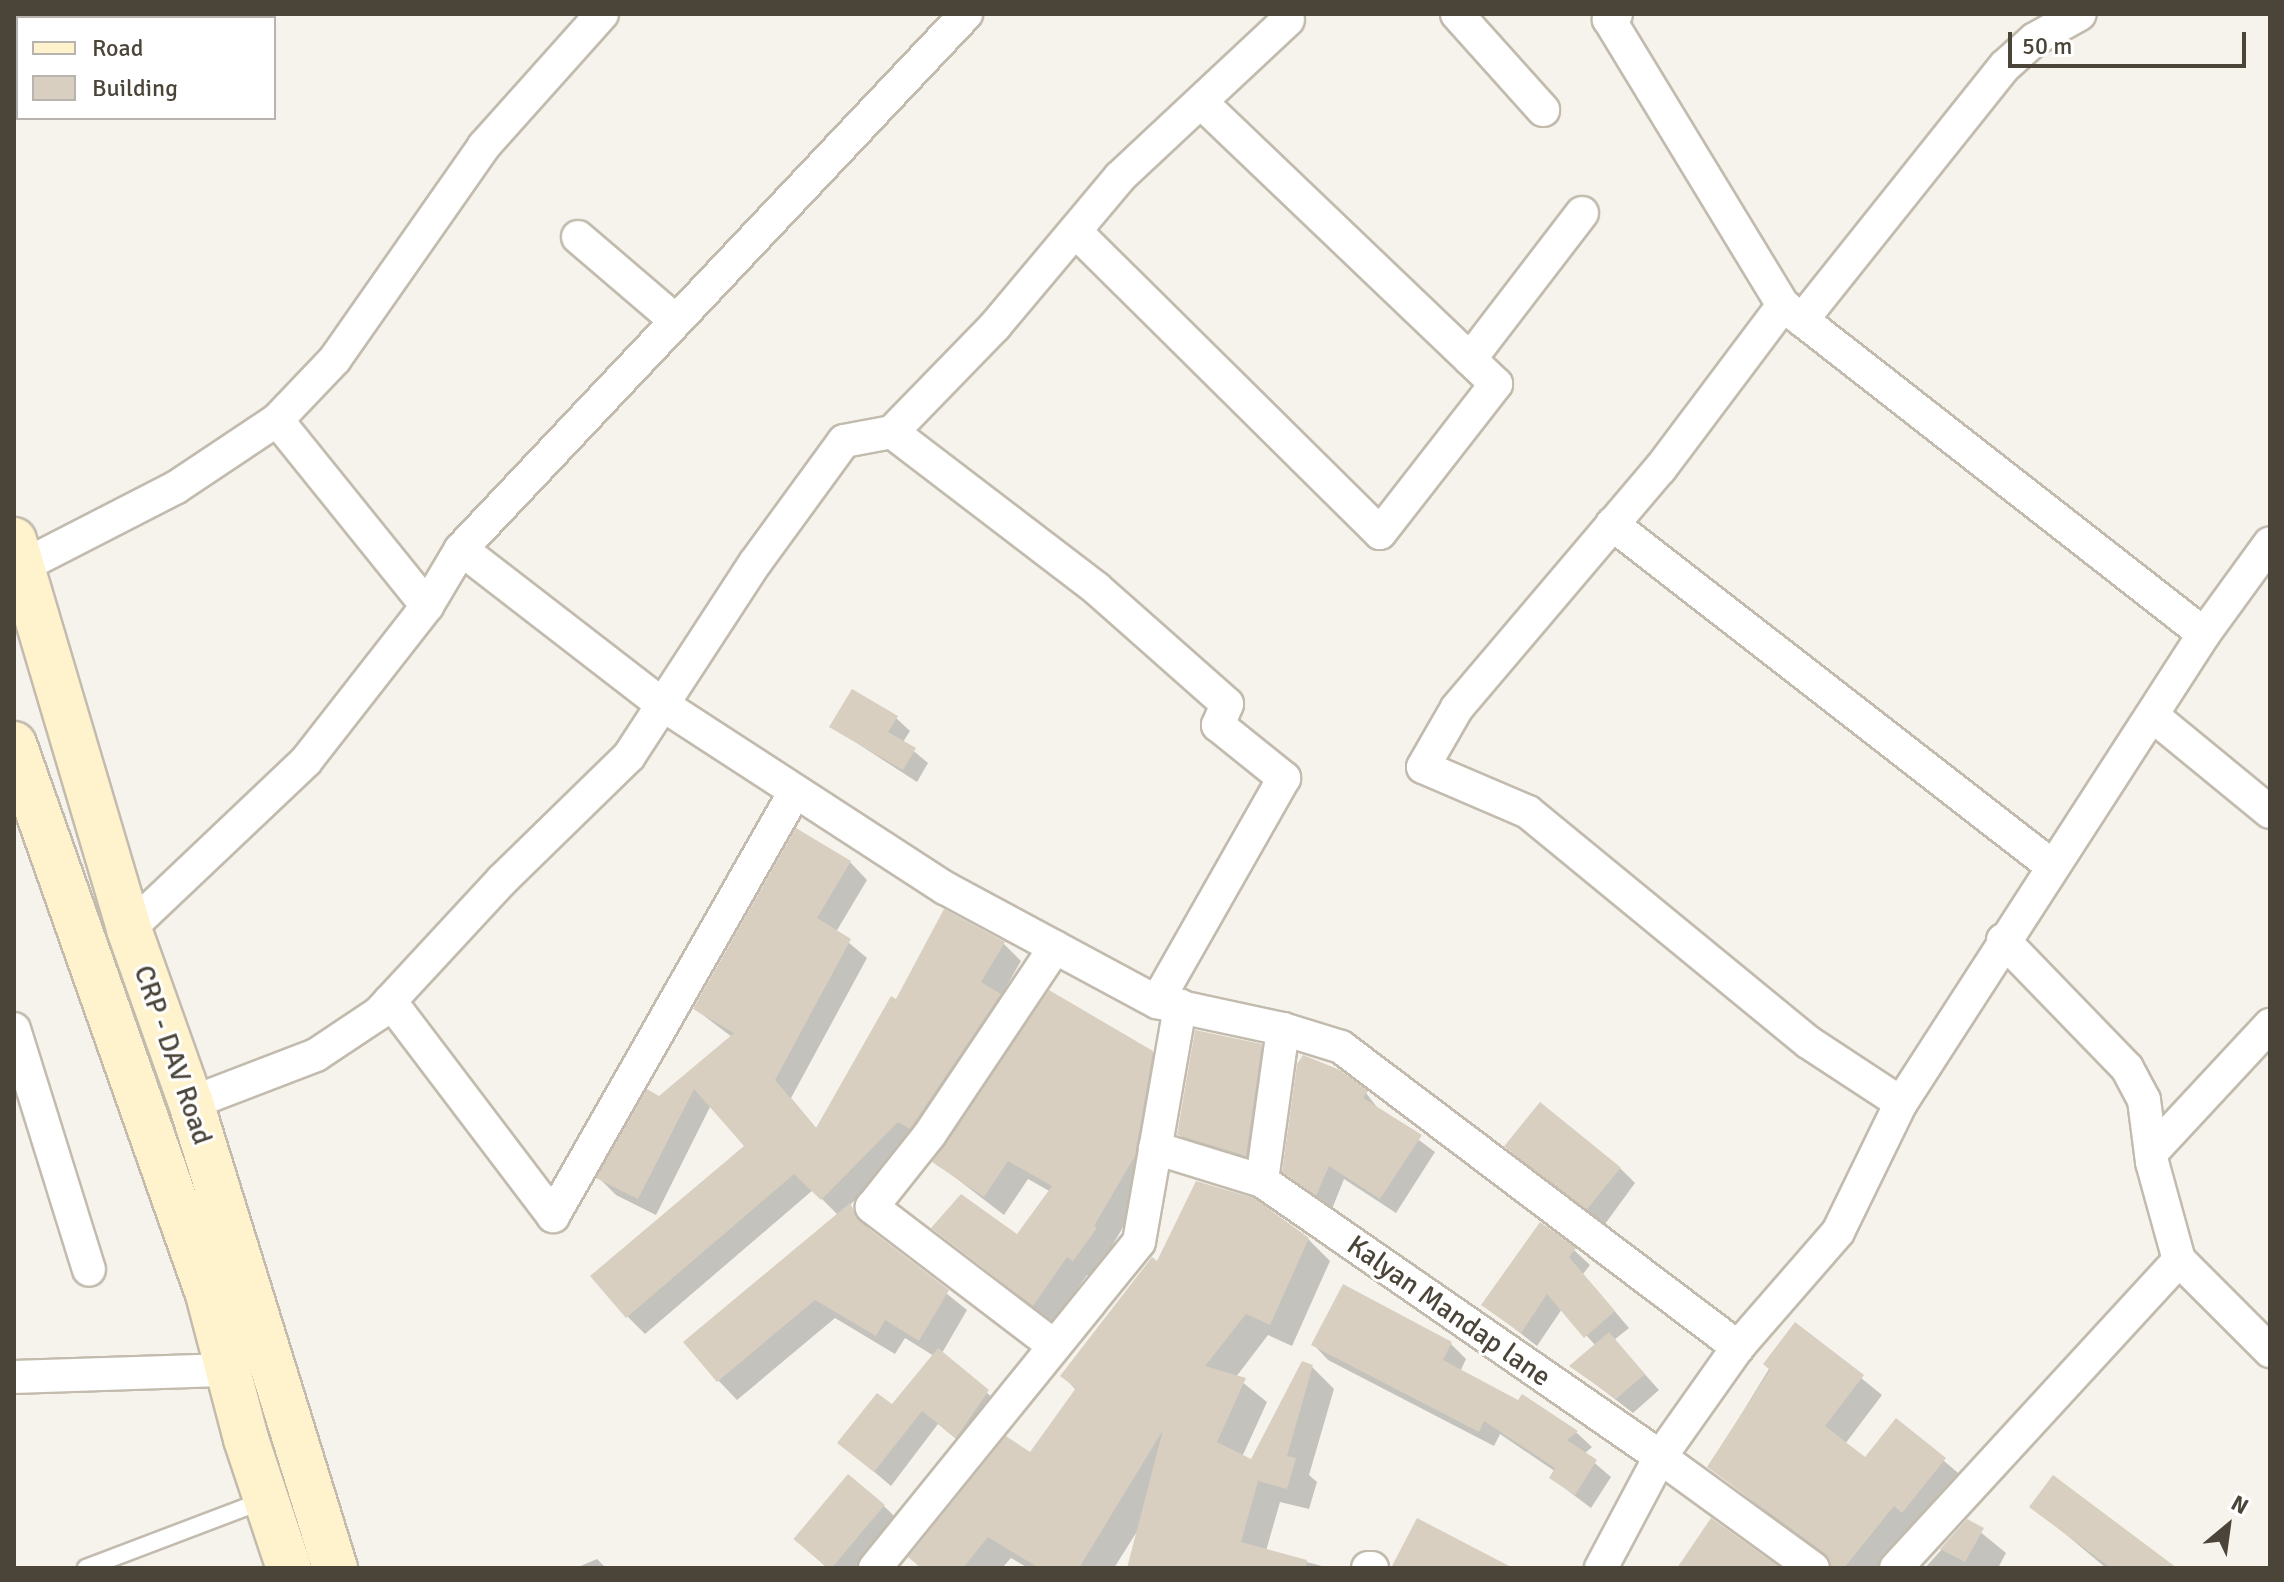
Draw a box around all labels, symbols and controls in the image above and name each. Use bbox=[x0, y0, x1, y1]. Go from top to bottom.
legend bbox=[16, 16, 276, 120]
scale bar bbox=[2012, 16, 2250, 66]
text: 50 m bbox=[2022, 31, 2072, 61]
text: Road bbox=[92, 33, 143, 63]
text: Building bbox=[92, 73, 178, 103]
street label: CRP - DAV Road bbox=[127, 961, 219, 1149]
street label: Kalyan Mandap lane bbox=[1341, 1228, 1557, 1394]
north arrow bbox=[2188, 1486, 2268, 1566]
text: N bbox=[2227, 1489, 2253, 1520]

